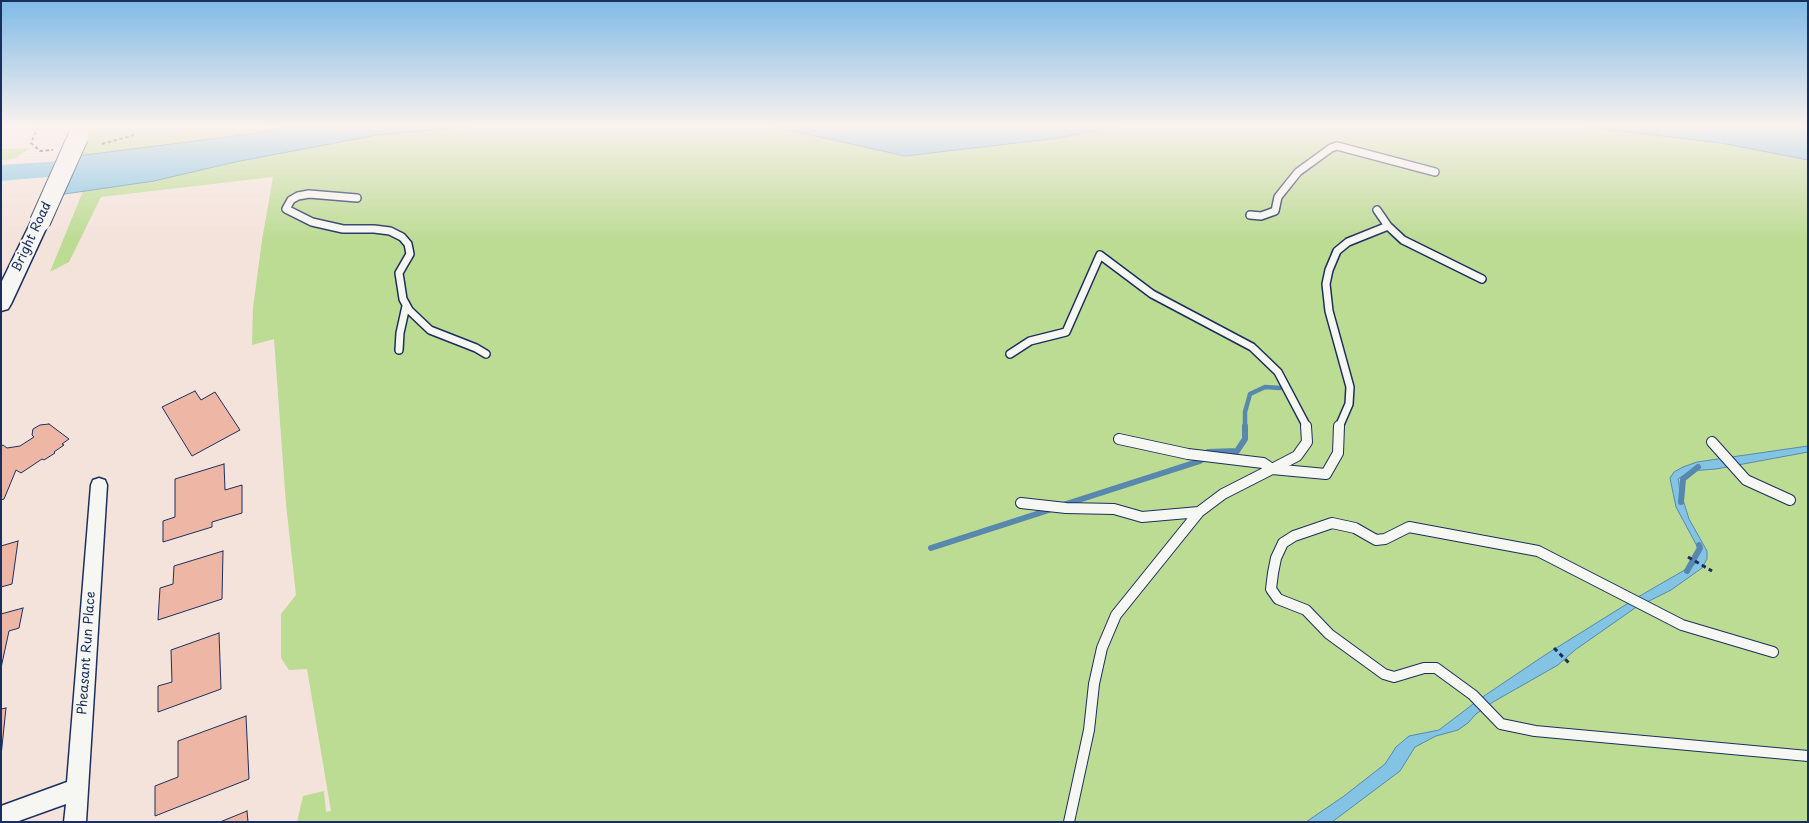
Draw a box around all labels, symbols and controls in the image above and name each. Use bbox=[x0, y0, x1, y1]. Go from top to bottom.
street label: Bright Road bbox=[9, 200, 55, 274]
street label: Pheasant Run Place bbox=[75, 591, 99, 715]

